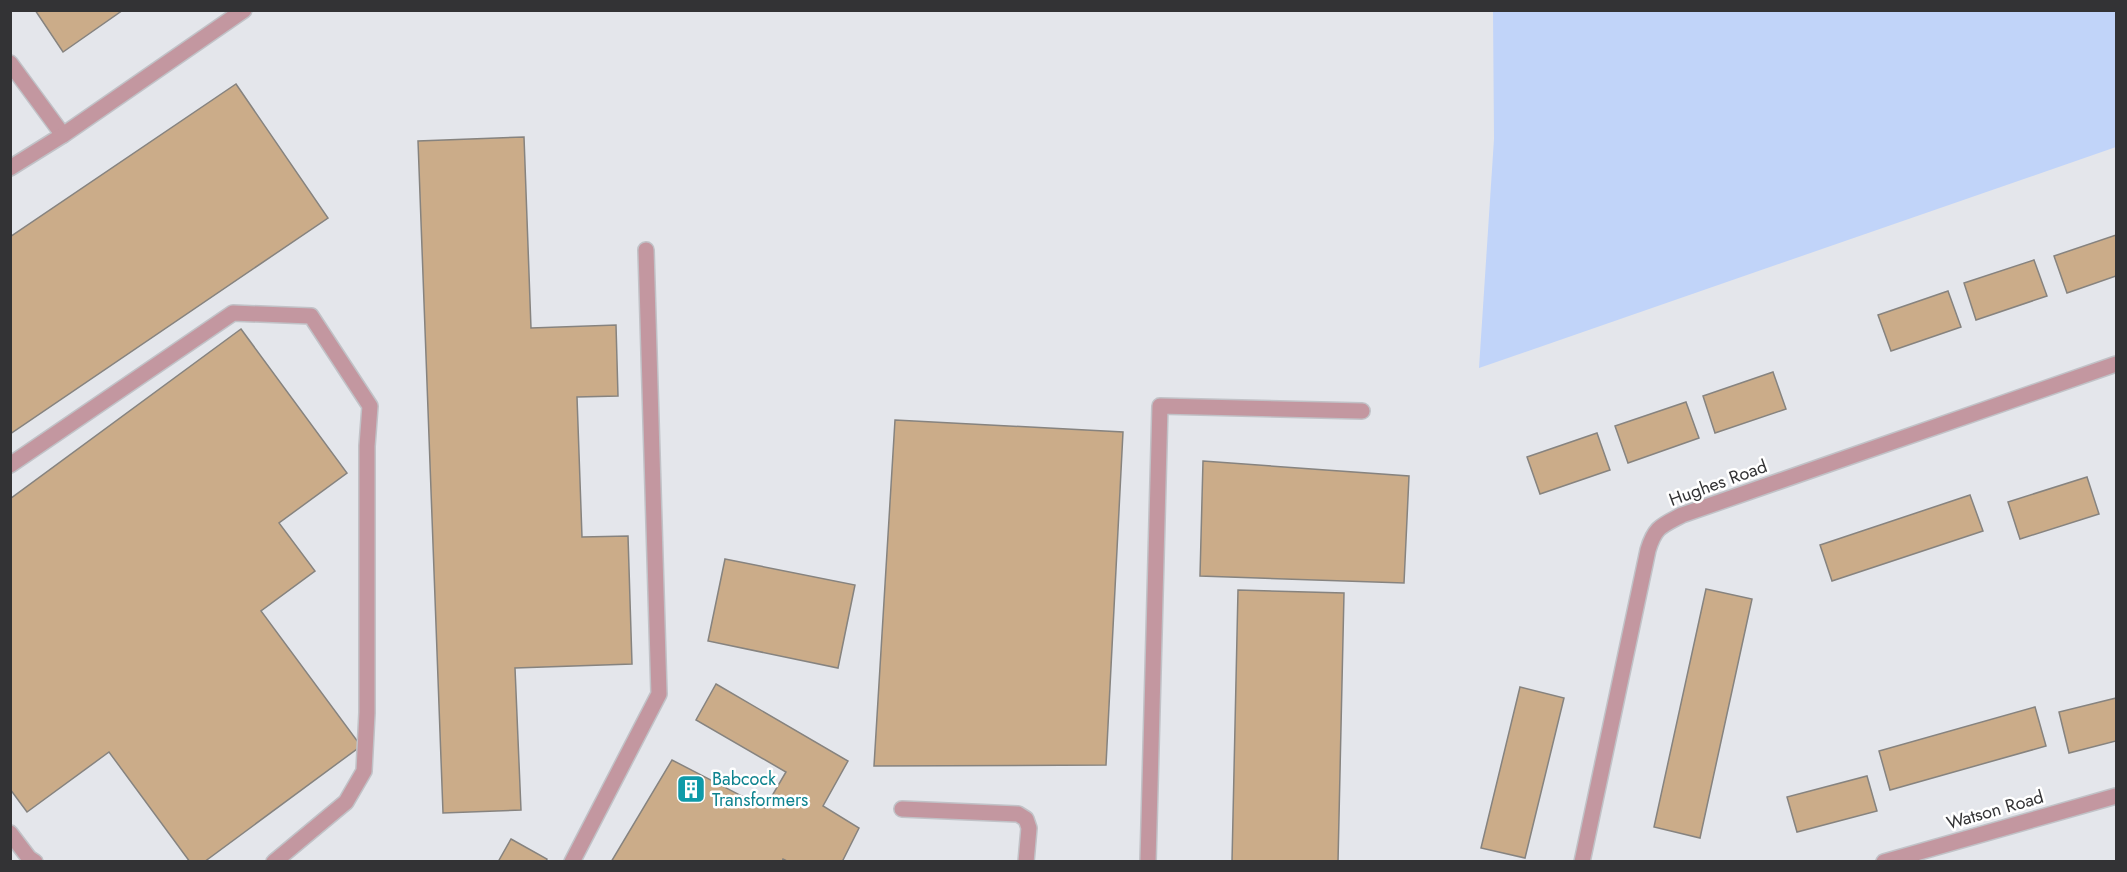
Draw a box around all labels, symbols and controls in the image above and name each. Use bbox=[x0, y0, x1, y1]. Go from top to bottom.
street label: Hughes Road bbox=[1665, 453, 1771, 513]
place label: Babcock Transformers bbox=[712, 766, 808, 813]
building icon: Babcock Transformers bbox=[675, 773, 707, 805]
street label: Watson Road bbox=[1943, 784, 2047, 836]

